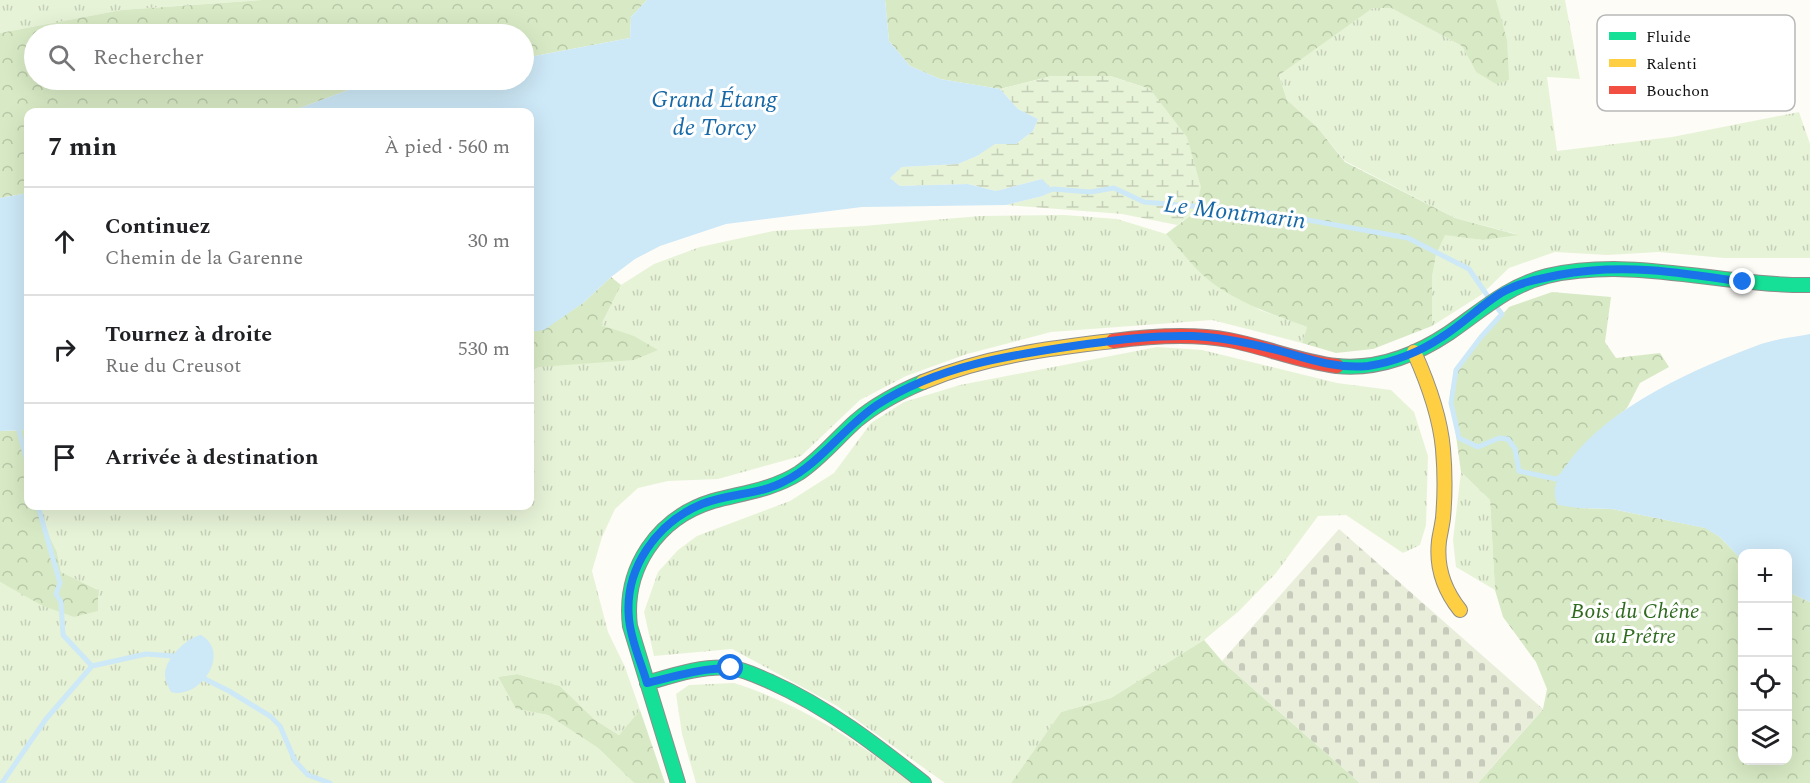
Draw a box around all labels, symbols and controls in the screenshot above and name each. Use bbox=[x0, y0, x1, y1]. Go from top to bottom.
legend bbox=[1597, 15, 1795, 111]
search box bbox=[24, 24, 534, 90]
text: Fluide bbox=[1646, 25, 1691, 49]
icon: search bbox=[45, 41, 78, 74]
text: Rechercher bbox=[93, 41, 204, 74]
text: Ralenti bbox=[1646, 52, 1697, 76]
text: Bouchon bbox=[1646, 79, 1709, 103]
water label: Grand Étang de Torcy bbox=[651, 82, 778, 146]
text: 7 min bbox=[48, 127, 117, 167]
text: À pied · 560 m bbox=[384, 132, 510, 162]
water label: Le Montmarin bbox=[1162, 186, 1308, 240]
text: Continuez bbox=[105, 210, 211, 243]
icon: ahead bbox=[48, 225, 81, 258]
text: 30 m bbox=[468, 226, 510, 256]
text: Chemin de la Garenne bbox=[105, 243, 303, 273]
route end bbox=[1729, 268, 1755, 294]
text: Tournez à droite bbox=[105, 318, 272, 351]
icon: right bbox=[48, 333, 81, 366]
text: 530 m bbox=[458, 334, 510, 364]
text: Rue du Creusot bbox=[105, 351, 241, 381]
icon: arrive bbox=[48, 441, 81, 474]
text: Arrivée à destination bbox=[105, 441, 319, 474]
map controls bbox=[1738, 549, 1792, 765]
button: + bbox=[1738, 549, 1792, 603]
park label: Bois du Chêne au Prêtre bbox=[1570, 595, 1700, 653]
button: − bbox=[1738, 603, 1792, 657]
route start bbox=[717, 654, 743, 680]
button: locate bbox=[1738, 657, 1792, 711]
button: layers bbox=[1738, 711, 1792, 765]

